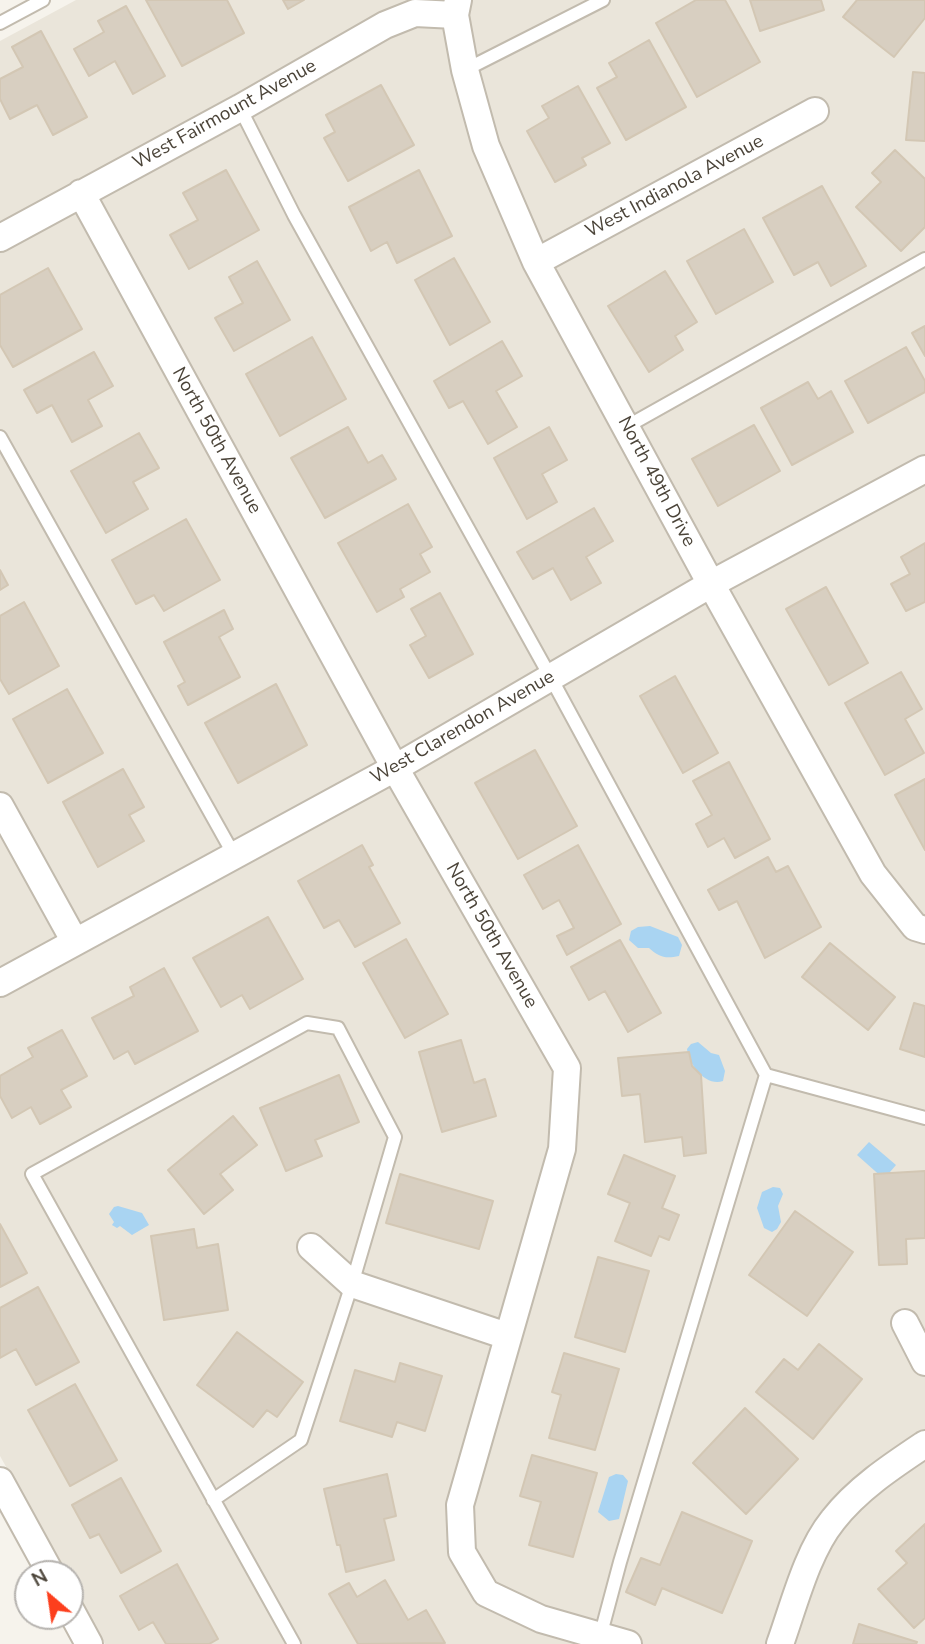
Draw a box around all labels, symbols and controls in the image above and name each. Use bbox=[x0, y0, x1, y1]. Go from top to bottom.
street label: West Fairmount Avenue bbox=[129, 55, 321, 175]
street label: West Indianola Avenue bbox=[582, 130, 768, 244]
street label: North 50th Avenue bbox=[166, 364, 266, 518]
street label: North 49th Drive bbox=[612, 413, 700, 551]
street label: West Clarendon Avenue bbox=[367, 666, 559, 790]
street label: North 50th Avenue bbox=[440, 859, 542, 1013]
north arrow bbox=[14, 1560, 84, 1630]
text: N bbox=[27, 1564, 52, 1593]

